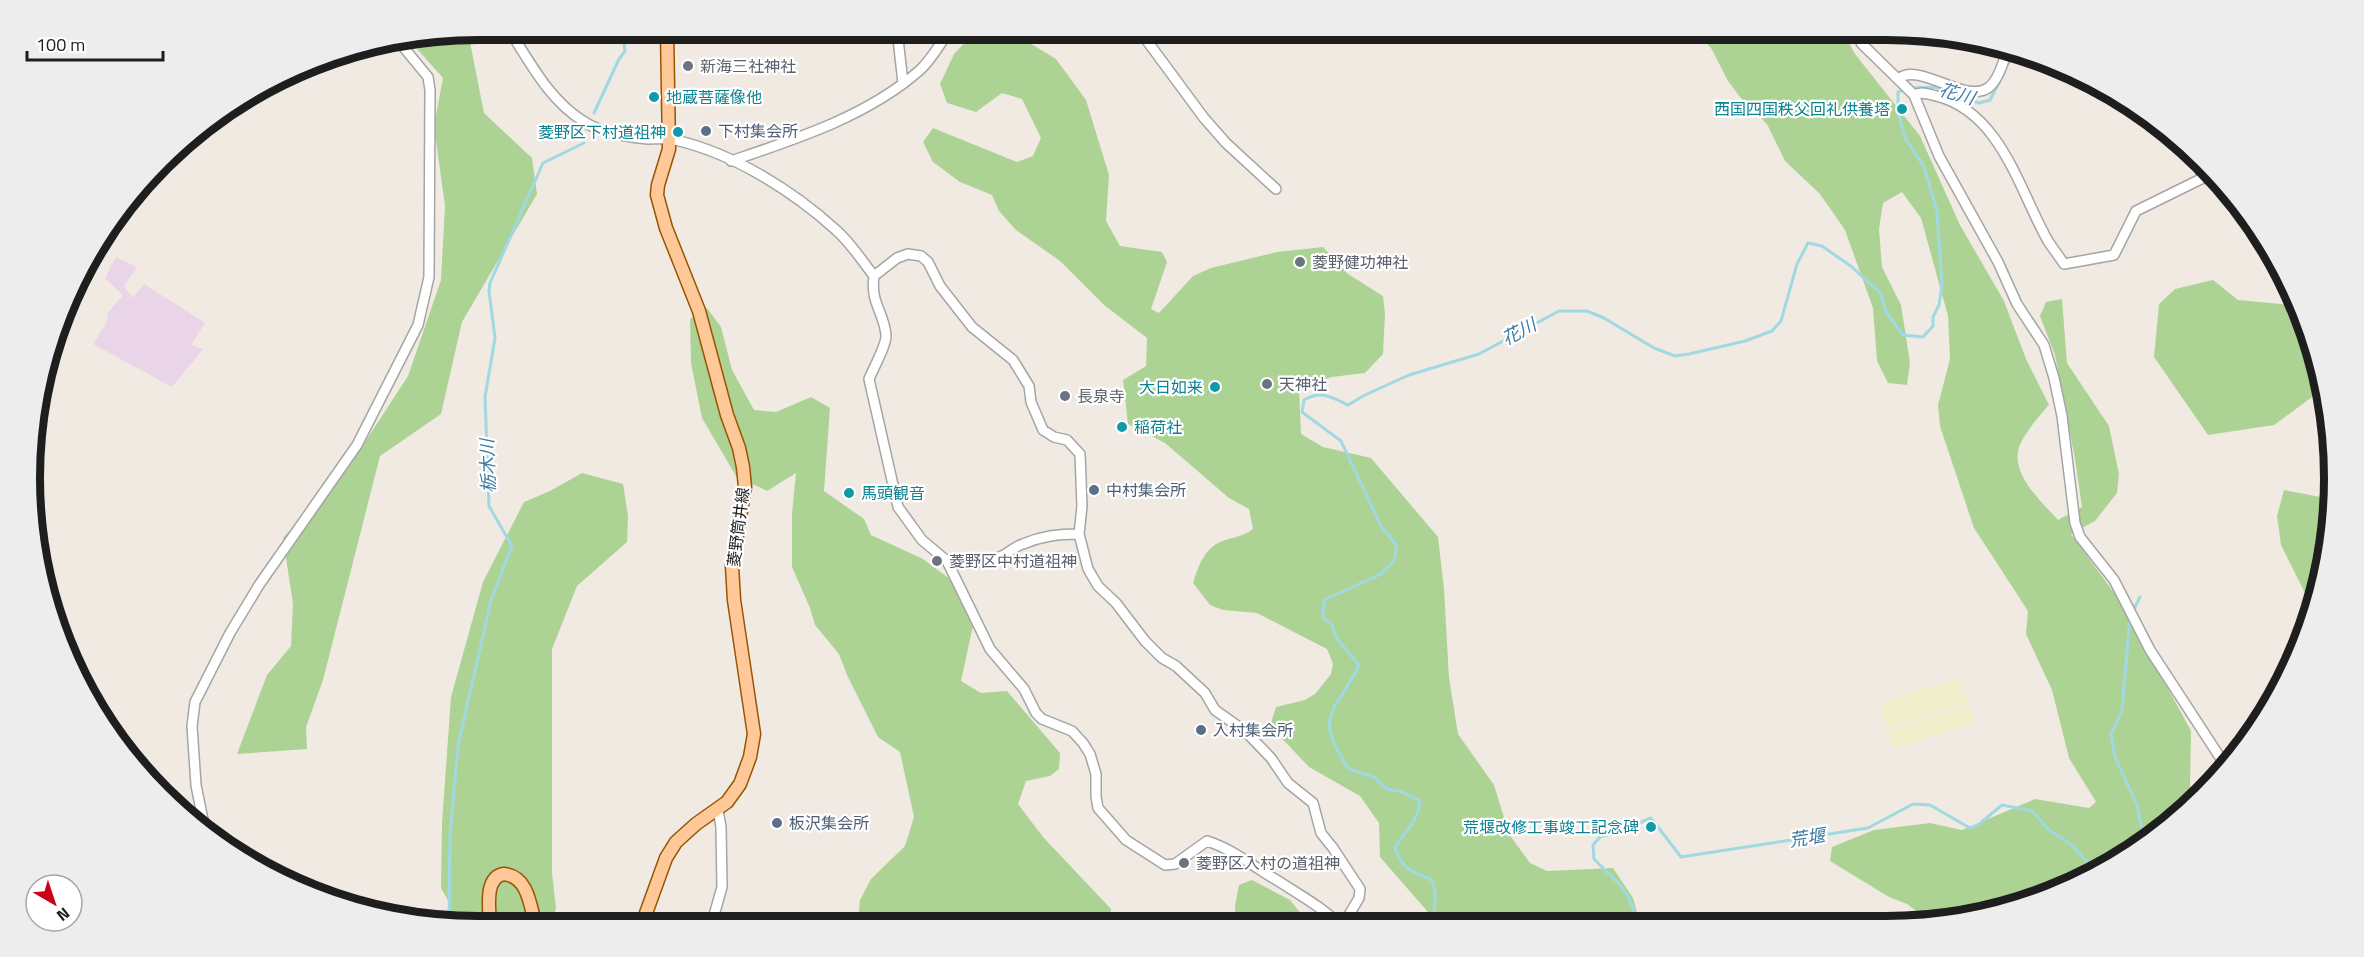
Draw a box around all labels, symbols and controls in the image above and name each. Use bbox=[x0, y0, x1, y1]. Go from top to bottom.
scale bar bbox=[27, 24, 164, 62]
text: 100 m bbox=[36, 31, 85, 58]
place label: 新海三社神社 bbox=[700, 54, 796, 78]
marker: 新海三社神社 bbox=[681, 59, 695, 73]
water label: 花川 bbox=[1936, 76, 1980, 112]
place label: 地蔵菩薩像他 bbox=[666, 85, 762, 109]
marker: 地蔵菩薩像他 bbox=[647, 90, 661, 104]
place label: 西国四国秩父回礼供養塔 bbox=[1714, 97, 1890, 121]
marker: 西国四国秩父回礼供養塔 bbox=[1895, 102, 1909, 116]
place label: 下村集会所 bbox=[718, 119, 798, 143]
place label: 菱野区下村道祖神 bbox=[538, 120, 666, 144]
marker: 下村集会所 bbox=[699, 124, 713, 138]
marker: 菱野区下村道祖神 bbox=[671, 125, 685, 139]
place label: 菱野健功神社 bbox=[1312, 250, 1408, 274]
marker: 菱野健功神社 bbox=[1293, 255, 1307, 269]
water label: 花川 bbox=[1497, 310, 1543, 352]
place label: 天神社 bbox=[1279, 372, 1327, 396]
place label: 大日如来 bbox=[1139, 375, 1203, 399]
marker: 天神社 bbox=[1260, 377, 1274, 391]
marker: 大日如来 bbox=[1208, 380, 1222, 394]
place label: 長泉寺 bbox=[1077, 384, 1125, 408]
marker: 長泉寺 bbox=[1058, 389, 1072, 403]
place label: 稲荷社 bbox=[1134, 415, 1182, 439]
marker: 稲荷社 bbox=[1115, 420, 1129, 434]
water label: 栃木川 bbox=[473, 437, 502, 493]
place label: 中村集会所 bbox=[1106, 478, 1186, 502]
place label: 馬頭観音 bbox=[861, 481, 925, 505]
marker: 中村集会所 bbox=[1087, 483, 1101, 497]
street label: 菱野筒井線 bbox=[721, 486, 755, 568]
marker: 馬頭観音 bbox=[842, 486, 856, 500]
place label: 菱野区中村道祖神 bbox=[949, 549, 1077, 573]
marker: 菱野区中村道祖神 bbox=[930, 554, 944, 568]
place label: 入村集会所 bbox=[1213, 718, 1293, 742]
marker: 入村集会所 bbox=[1194, 723, 1208, 737]
place label: 板沢集会所 bbox=[789, 811, 869, 835]
place label: 荒堰改修工事竣工記念碑 bbox=[1463, 815, 1639, 839]
marker: 板沢集会所 bbox=[770, 816, 784, 830]
marker: 荒堰改修工事竣工記念碑 bbox=[1644, 820, 1658, 834]
water label: 荒堰 bbox=[1787, 821, 1830, 854]
place label: 菱野区入村の道祖神 bbox=[1196, 851, 1340, 875]
marker: 菱野区入村の道祖神 bbox=[1177, 856, 1191, 870]
north arrow bbox=[24, 873, 84, 933]
text: N bbox=[52, 902, 75, 927]

